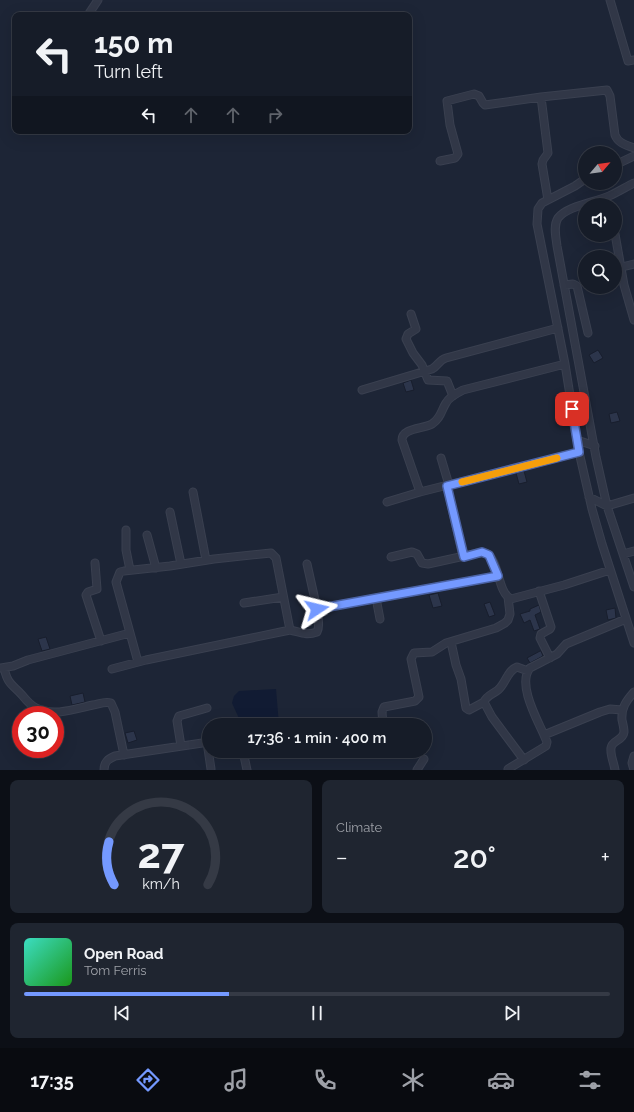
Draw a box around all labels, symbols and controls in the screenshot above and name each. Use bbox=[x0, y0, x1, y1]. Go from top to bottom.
text: 150 m bbox=[94, 27, 173, 60]
icon: left bbox=[28, 28, 80, 80]
text: Turn left bbox=[94, 61, 163, 82]
icon: left bbox=[138, 104, 160, 126]
icon: ahead bbox=[180, 104, 202, 126]
icon: ahead bbox=[222, 104, 244, 126]
icon: right bbox=[264, 104, 286, 126]
north arrow bbox=[578, 146, 622, 190]
map controls bbox=[578, 146, 622, 294]
button: sound bbox=[578, 198, 622, 242]
button: search bbox=[578, 250, 622, 294]
pin bbox=[555, 392, 589, 426]
icon: arrive bbox=[561, 398, 583, 420]
position arrow bbox=[296, 588, 338, 630]
speed limit sign: 30 bbox=[12, 706, 64, 758]
text: 17:36 · 1 min · 400 m bbox=[248, 729, 386, 747]
text: Climate bbox=[336, 820, 382, 835]
text: 27 bbox=[138, 828, 185, 877]
text: 20° bbox=[453, 840, 496, 875]
text: − bbox=[336, 844, 348, 870]
text: + bbox=[601, 844, 610, 870]
text: km/h bbox=[142, 875, 180, 891]
text: Open Road bbox=[84, 945, 164, 963]
text: Tom Ferris bbox=[84, 963, 147, 978]
icon: previous bbox=[111, 1002, 133, 1024]
icon: pause bbox=[306, 1002, 328, 1024]
icon: next bbox=[501, 1002, 523, 1024]
icon: directions bbox=[134, 1066, 162, 1094]
icon: music bbox=[222, 1066, 250, 1094]
icon: phone bbox=[311, 1066, 339, 1094]
icon: climate bbox=[399, 1066, 427, 1094]
icon: car bbox=[487, 1066, 515, 1094]
icon: filters bbox=[576, 1066, 604, 1094]
text: 17:35 bbox=[30, 1070, 74, 1091]

